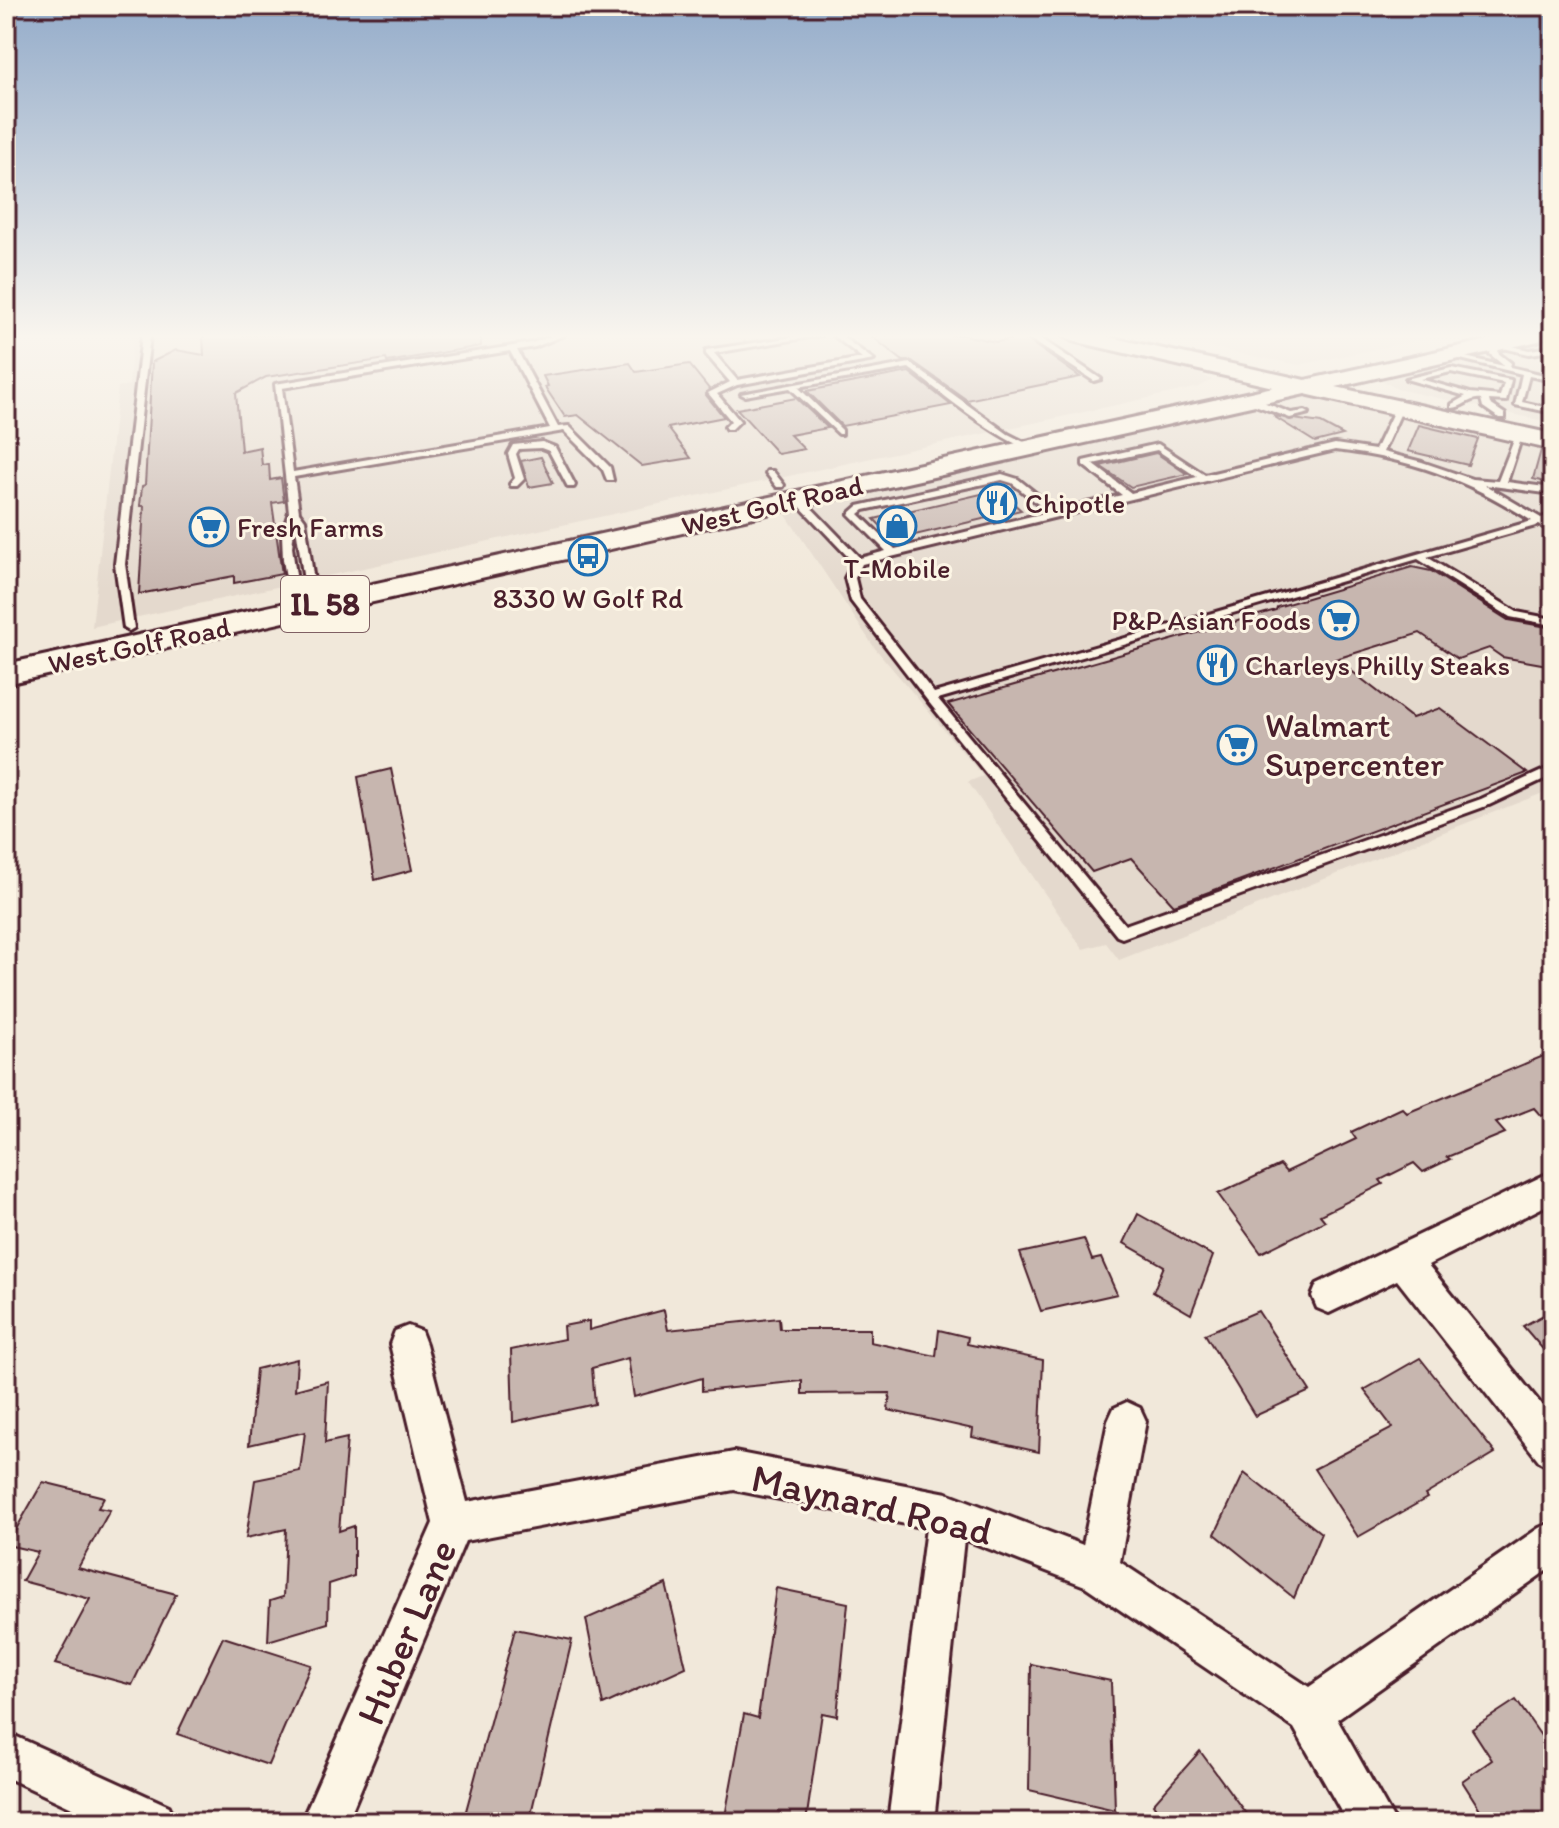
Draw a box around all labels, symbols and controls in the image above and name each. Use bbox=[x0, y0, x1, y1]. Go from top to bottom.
street label: West Golf Road bbox=[678, 468, 866, 542]
restaurant icon: Chipotle bbox=[976, 482, 1018, 524]
place label: Chipotle bbox=[1025, 486, 1125, 520]
shop icon: T-Mobile bbox=[876, 505, 918, 547]
supermarket icon: Fresh Farms bbox=[188, 506, 230, 548]
place label: Fresh Farms bbox=[237, 510, 384, 544]
bus stop icon: 8330 W Golf Rd bbox=[567, 535, 609, 577]
place label: T-Mobile bbox=[843, 551, 951, 585]
road number: IL 58 bbox=[281, 576, 369, 632]
place label: 8330 W Golf Rd bbox=[493, 581, 683, 615]
supermarket icon: P&P Asian Foods bbox=[1318, 599, 1360, 641]
place label: P&P Asian Foods bbox=[1111, 603, 1311, 637]
street label: West Golf Road bbox=[45, 609, 233, 681]
restaurant icon: Charleys Philly Steaks bbox=[1196, 644, 1238, 686]
place label: Charleys Philly Steaks bbox=[1245, 648, 1510, 682]
place label: Walmart Supercenter bbox=[1265, 705, 1444, 785]
supermarket icon: Walmart Supercenter bbox=[1216, 724, 1258, 766]
street label: Maynard Road bbox=[747, 1453, 997, 1555]
street label: Huber Lane bbox=[346, 1532, 466, 1732]

